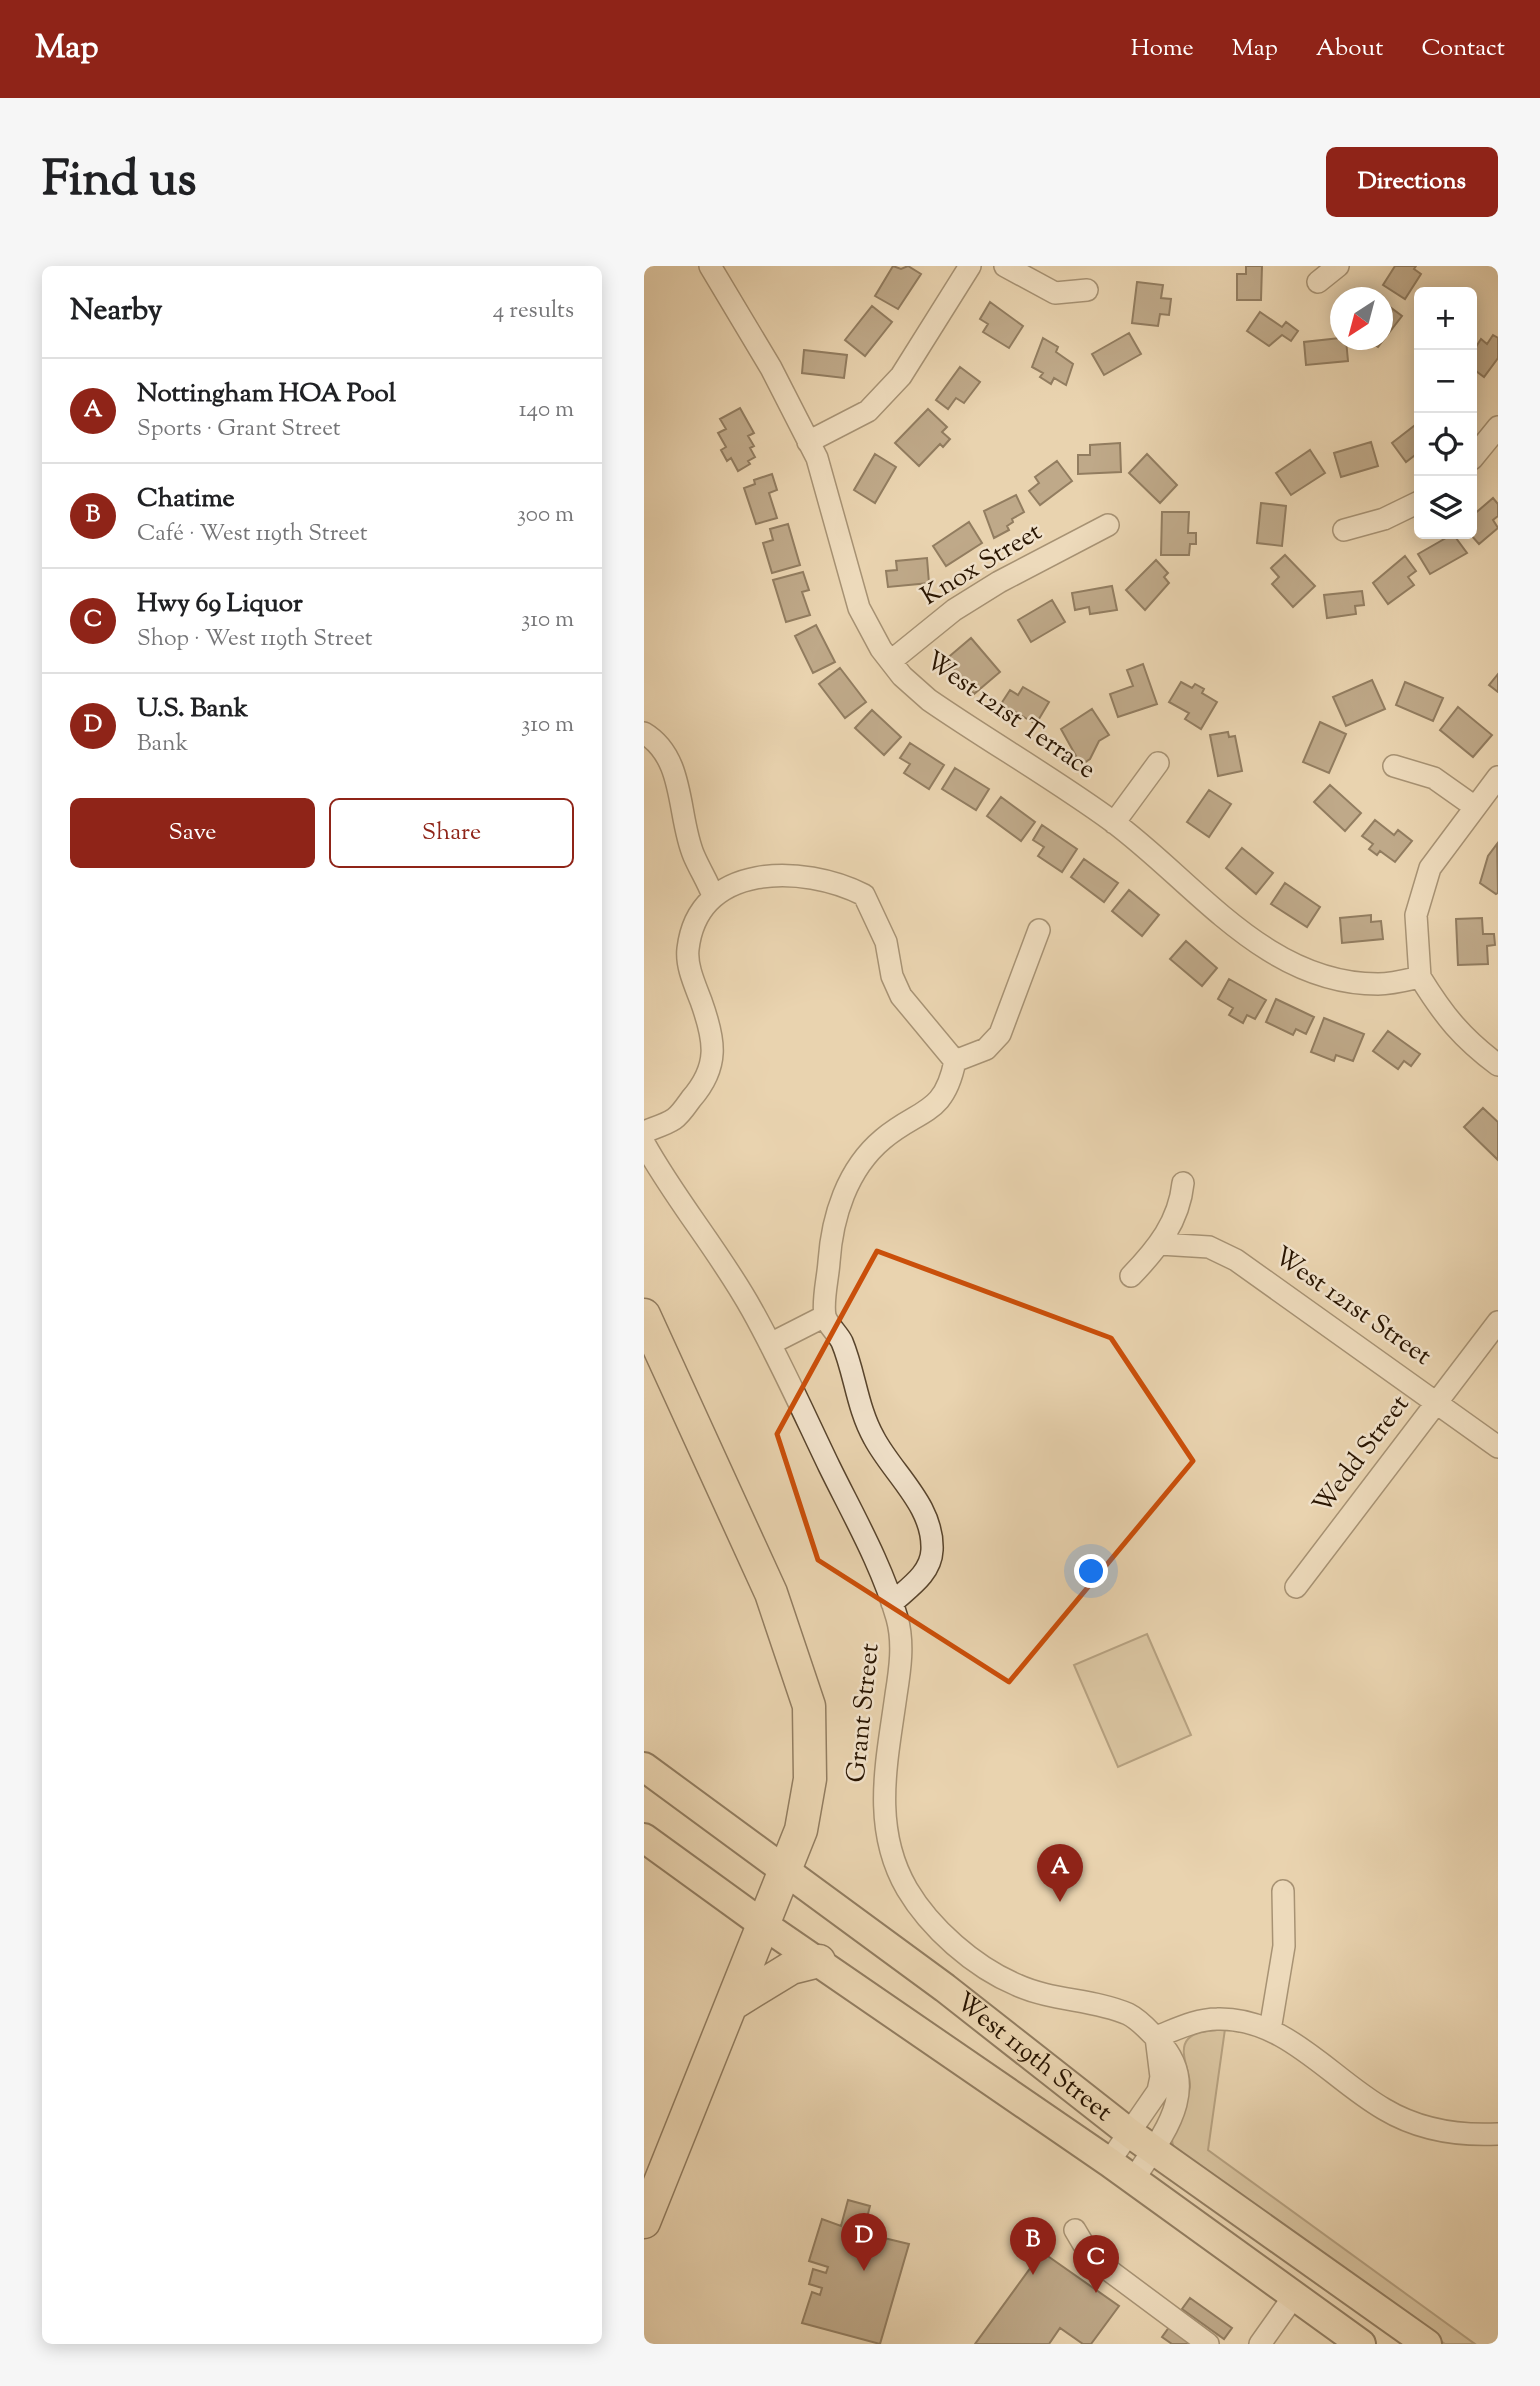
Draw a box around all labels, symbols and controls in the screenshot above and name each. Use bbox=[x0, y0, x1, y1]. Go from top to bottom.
text: Map bbox=[35, 25, 99, 73]
text: Home bbox=[1131, 32, 1194, 66]
text: Map bbox=[1232, 32, 1278, 66]
text: About bbox=[1316, 32, 1383, 66]
text: Contact bbox=[1421, 32, 1505, 66]
text: Find us bbox=[42, 147, 196, 217]
button: Directions bbox=[1326, 147, 1498, 217]
north arrow bbox=[1330, 287, 1393, 350]
map controls bbox=[1414, 287, 1477, 539]
button: + bbox=[1414, 287, 1477, 350]
text: Nearby bbox=[70, 290, 162, 333]
text: 4 results bbox=[493, 295, 574, 328]
button: − bbox=[1414, 350, 1477, 413]
text: Nottingham HOA Pool bbox=[137, 376, 396, 413]
text: A bbox=[84, 394, 102, 427]
text: 140 m bbox=[519, 394, 574, 427]
text: Sports · Grant Street bbox=[137, 413, 341, 446]
button: locate bbox=[1414, 413, 1477, 476]
button: layers bbox=[1414, 476, 1477, 539]
text: Chatime bbox=[137, 481, 235, 518]
text: B bbox=[86, 499, 100, 532]
text: 300 m bbox=[517, 499, 574, 532]
street label: Knox Street bbox=[915, 514, 1049, 616]
text: Café · West 119th Street bbox=[137, 518, 368, 551]
text: Hwy 69 Liquor bbox=[137, 586, 303, 623]
text: C bbox=[84, 604, 102, 637]
text: 310 m bbox=[521, 604, 574, 637]
text: Shop · West 119th Street bbox=[137, 623, 373, 656]
street label: West 121st Terrace bbox=[917, 643, 1103, 789]
text: U.S. Bank bbox=[137, 691, 248, 728]
text: D bbox=[84, 709, 102, 742]
text: 310 m bbox=[521, 709, 574, 742]
text: Bank bbox=[137, 728, 188, 761]
button: Save bbox=[70, 798, 315, 868]
button: Share bbox=[329, 798, 574, 868]
street label: West 121st Street bbox=[1266, 1239, 1438, 1375]
street label: Wedd Street bbox=[1305, 1388, 1419, 1522]
your location bbox=[1074, 1554, 1108, 1588]
street label: Grant Street bbox=[838, 1642, 890, 1784]
pin: A bbox=[1037, 1844, 1083, 1902]
street label: West 119th Street bbox=[947, 1984, 1120, 2131]
pin: D bbox=[841, 2213, 887, 2271]
pin: B bbox=[1010, 2217, 1056, 2275]
pin: C bbox=[1073, 2235, 1119, 2293]

